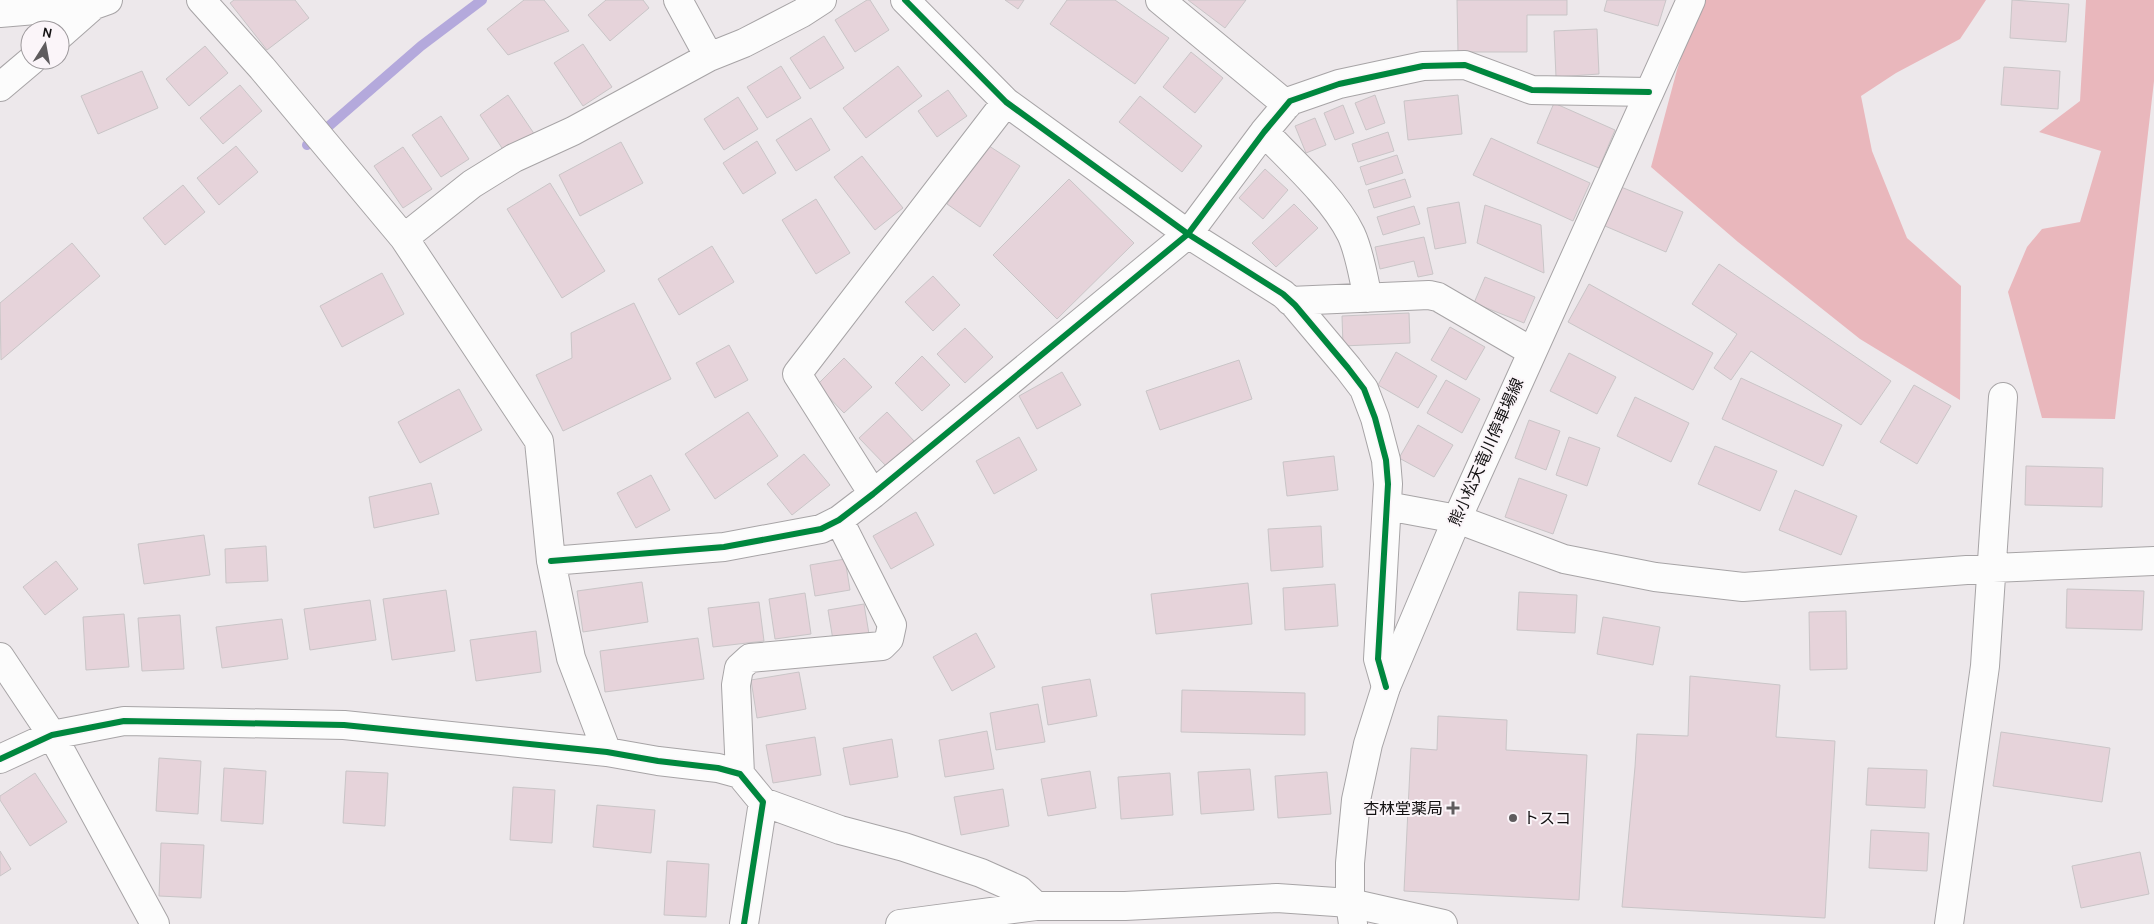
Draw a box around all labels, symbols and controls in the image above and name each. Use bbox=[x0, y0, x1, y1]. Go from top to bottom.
north arrow bbox=[20, 20, 70, 70]
text: N bbox=[41, 23, 54, 42]
street label: 熊小松天竜川停車場線 bbox=[1445, 375, 1527, 529]
place label: 杏林堂薬局 bbox=[1363, 799, 1443, 818]
marker: 杏林堂薬局 bbox=[1447, 802, 1459, 814]
place label: トスコ bbox=[1523, 809, 1571, 828]
marker: トスコ bbox=[1507, 812, 1519, 824]

